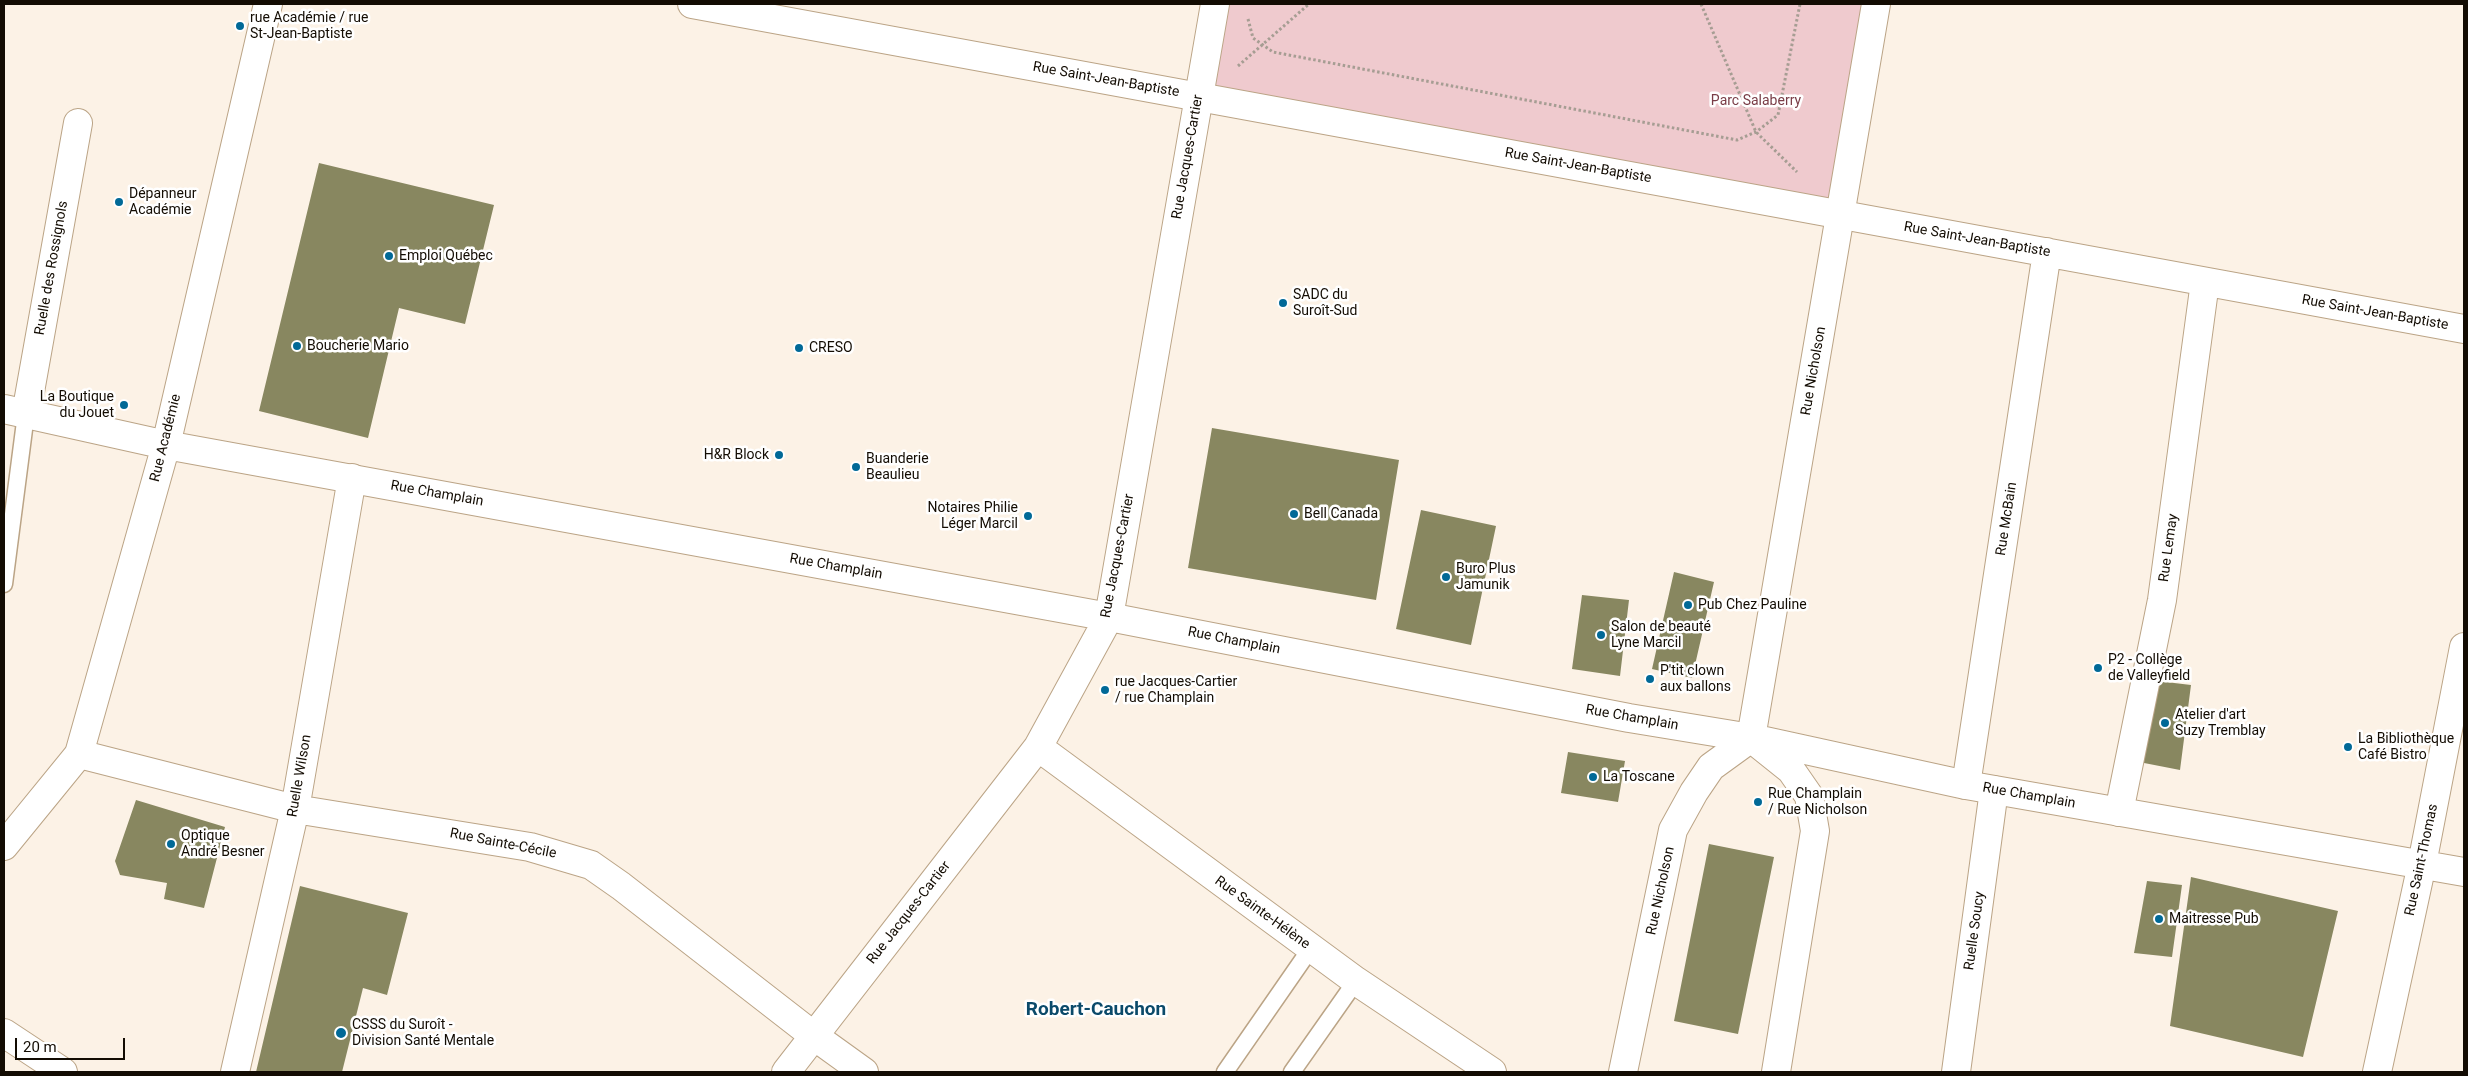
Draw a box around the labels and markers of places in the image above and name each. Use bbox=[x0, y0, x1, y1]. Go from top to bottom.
place label: rue Académie / rue St-Jean-Baptiste bbox=[250, 10, 368, 42]
marker: rue Académie / rue St-Jean-Baptiste bbox=[234, 20, 246, 32]
place label: Dépanneur Académie bbox=[129, 186, 196, 218]
marker: Dépanneur Académie bbox=[113, 196, 125, 208]
place label: Emploi Québec bbox=[399, 248, 493, 264]
marker: Emploi Québec bbox=[383, 250, 395, 262]
place label: SADC du Suroît-Sud bbox=[1293, 287, 1357, 320]
marker: SADC du Suroît-Sud bbox=[1277, 297, 1289, 309]
place label: Boucherie Mario bbox=[307, 338, 409, 354]
marker: Boucherie Mario bbox=[291, 340, 303, 352]
place label: CRESO bbox=[809, 340, 853, 356]
marker: CRESO bbox=[793, 342, 805, 354]
place label: La Boutique du Jouet bbox=[40, 389, 114, 422]
marker: La Boutique du Jouet bbox=[118, 399, 130, 411]
place label: H&R Block bbox=[704, 447, 769, 463]
marker: H&R Block bbox=[773, 449, 785, 461]
place label: Buanderie Beaulieu bbox=[866, 451, 929, 484]
marker: Buanderie Beaulieu bbox=[850, 461, 862, 473]
place label: Notaires Philie Léger Marcil bbox=[928, 500, 1018, 532]
place label: Bell Canada bbox=[1304, 506, 1378, 522]
marker: Bell Canada bbox=[1288, 508, 1300, 520]
marker: Notaires Philie Léger Marcil bbox=[1022, 510, 1034, 522]
place label: Buro Plus Jamunik bbox=[1456, 561, 1516, 594]
marker: Buro Plus Jamunik bbox=[1440, 571, 1452, 583]
place label: Pub Chez Pauline bbox=[1698, 597, 1807, 613]
marker: Pub Chez Pauline bbox=[1682, 599, 1694, 611]
place label: Salon de beauté Lyne Marcil bbox=[1611, 619, 1711, 652]
marker: Salon de beauté Lyne Marcil bbox=[1595, 629, 1607, 641]
place label: P2 - Collège de Valleyfield bbox=[2108, 652, 2190, 684]
marker: P2 - Collège de Valleyfield bbox=[2092, 662, 2104, 674]
place label: P'tit clown aux ballons bbox=[1660, 663, 1731, 696]
marker: P'tit clown aux ballons bbox=[1644, 673, 1656, 685]
place label: rue Jacques-Cartier / rue Champlain bbox=[1115, 674, 1237, 706]
marker: rue Jacques-Cartier / rue Champlain bbox=[1099, 684, 1111, 696]
place label: Atelier d'art Suzy Tremblay bbox=[2175, 707, 2266, 740]
marker: Atelier d'art Suzy Tremblay bbox=[2159, 717, 2171, 729]
place label: La Bibliothèque Café Bistro bbox=[2358, 731, 2454, 764]
marker: La Bibliothèque Café Bistro bbox=[2342, 741, 2354, 753]
place label: La Toscane bbox=[1603, 769, 1675, 785]
marker: La Toscane bbox=[1587, 771, 1599, 783]
place label: Rue Champlain / Rue Nicholson bbox=[1768, 786, 1867, 819]
marker: Rue Champlain / Rue Nicholson bbox=[1752, 796, 1764, 808]
place label: Optique André Besner bbox=[181, 828, 265, 860]
marker: Optique André Besner bbox=[165, 838, 177, 850]
place label: Maitresse Pub bbox=[2169, 911, 2259, 927]
marker: Maitresse Pub bbox=[2153, 913, 2165, 925]
place label: CSSS du Suroît - Division Santé Mentale bbox=[352, 1017, 494, 1050]
marker: CSSS du Suroît - Division Santé Mentale bbox=[334, 1026, 348, 1040]

